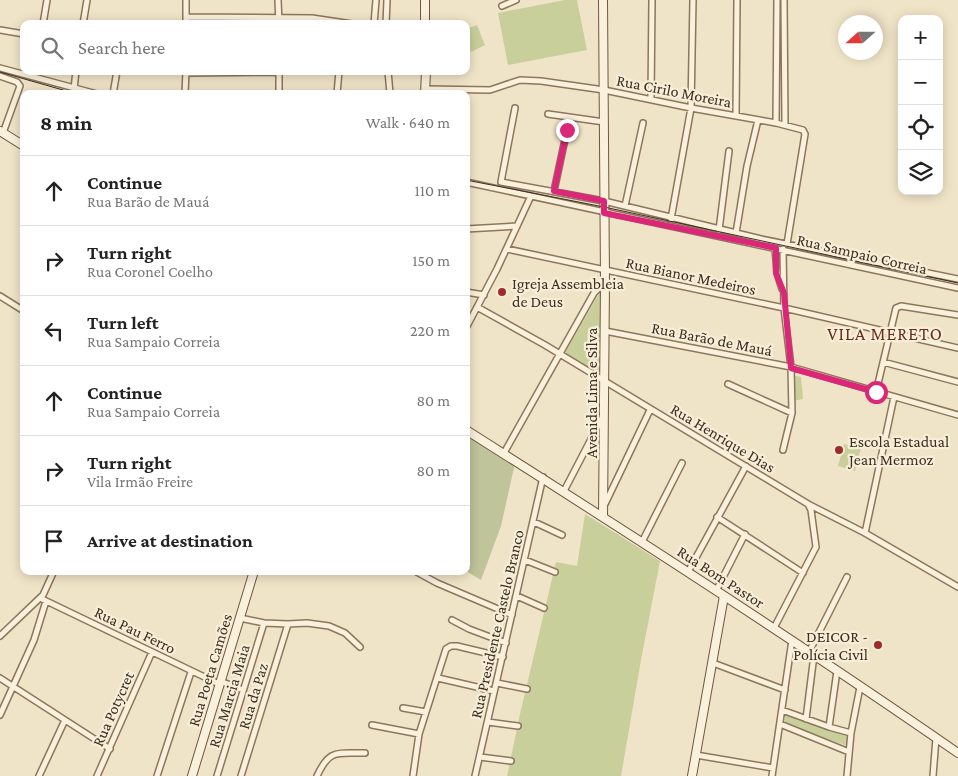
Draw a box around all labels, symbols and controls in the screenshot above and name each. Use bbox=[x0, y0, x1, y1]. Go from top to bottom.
north arrow bbox=[838, 15, 883, 60]
map controls bbox=[898, 15, 943, 195]
button: + bbox=[898, 15, 943, 60]
search box bbox=[20, 20, 470, 75]
icon: search bbox=[38, 34, 66, 62]
text: Search here bbox=[78, 37, 165, 58]
button: − bbox=[898, 60, 943, 105]
street label: Rua Cirilo Moreira bbox=[615, 72, 734, 111]
button: locate bbox=[898, 105, 943, 150]
text: 8 min bbox=[40, 111, 92, 135]
text: Walk · 640 m bbox=[366, 114, 450, 131]
route end bbox=[556, 119, 579, 142]
button: layers bbox=[898, 150, 943, 195]
text: Continue bbox=[87, 172, 162, 193]
icon: ahead bbox=[40, 177, 68, 205]
text: 110 m bbox=[414, 182, 450, 199]
text: Rua Barão de Mauá bbox=[87, 193, 209, 210]
street label: Rua Sampaio Correia bbox=[795, 231, 929, 278]
text: Turn right bbox=[87, 242, 172, 263]
icon: right bbox=[40, 247, 68, 275]
text: 150 m bbox=[412, 252, 450, 269]
street label: Rua Bianor Medeiros bbox=[624, 254, 758, 298]
text: Rua Coronel Coelho bbox=[87, 263, 213, 280]
place label: Igreja Assembleia de Deus bbox=[512, 275, 625, 310]
marker: Igreja Assembleia de Deus bbox=[496, 286, 508, 298]
text: Turn left bbox=[87, 312, 159, 333]
icon: left bbox=[40, 317, 68, 345]
street label: Rua Barão de Mauá bbox=[650, 319, 774, 359]
text: 220 m bbox=[410, 322, 450, 339]
district label: VILA MERETO bbox=[827, 324, 943, 344]
street label: Avenida Lima e Silva bbox=[583, 327, 600, 458]
text: Rua Sampaio Correia bbox=[87, 333, 220, 350]
route start bbox=[865, 381, 888, 404]
text: Continue bbox=[87, 382, 162, 403]
icon: ahead bbox=[40, 387, 68, 415]
text: 80 m bbox=[416, 392, 450, 409]
street label: Rua Henrique Dias bbox=[667, 400, 778, 477]
text: Rua Sampaio Correia bbox=[87, 403, 220, 420]
place label: Escola Estadual Jean Mermoz bbox=[847, 433, 949, 469]
marker: Escola Estadual Jean Mermoz bbox=[833, 444, 845, 456]
text: Turn right bbox=[87, 452, 172, 473]
icon: right bbox=[40, 457, 68, 485]
text: 80 m bbox=[416, 462, 450, 479]
text: Vila Irmão Freire bbox=[87, 473, 193, 490]
icon: arrive bbox=[40, 527, 68, 555]
street label: Rua Presidente Castelo Branco bbox=[467, 528, 527, 720]
text: Arrive at destination bbox=[87, 530, 253, 551]
street label: Rua Bom Pastor bbox=[674, 543, 768, 612]
street label: Rua Pau Ferro bbox=[92, 603, 178, 657]
street label: Rua Poeta Camões bbox=[185, 612, 235, 728]
place label: DEICOR - Polícia Civil bbox=[793, 628, 868, 663]
marker: DEICOR - Polícia Civil bbox=[872, 639, 884, 651]
street label: Rua Marcia Maia bbox=[205, 642, 253, 750]
street label: Rua da Paz bbox=[235, 661, 271, 731]
street label: Rua Potycret bbox=[89, 668, 138, 749]

